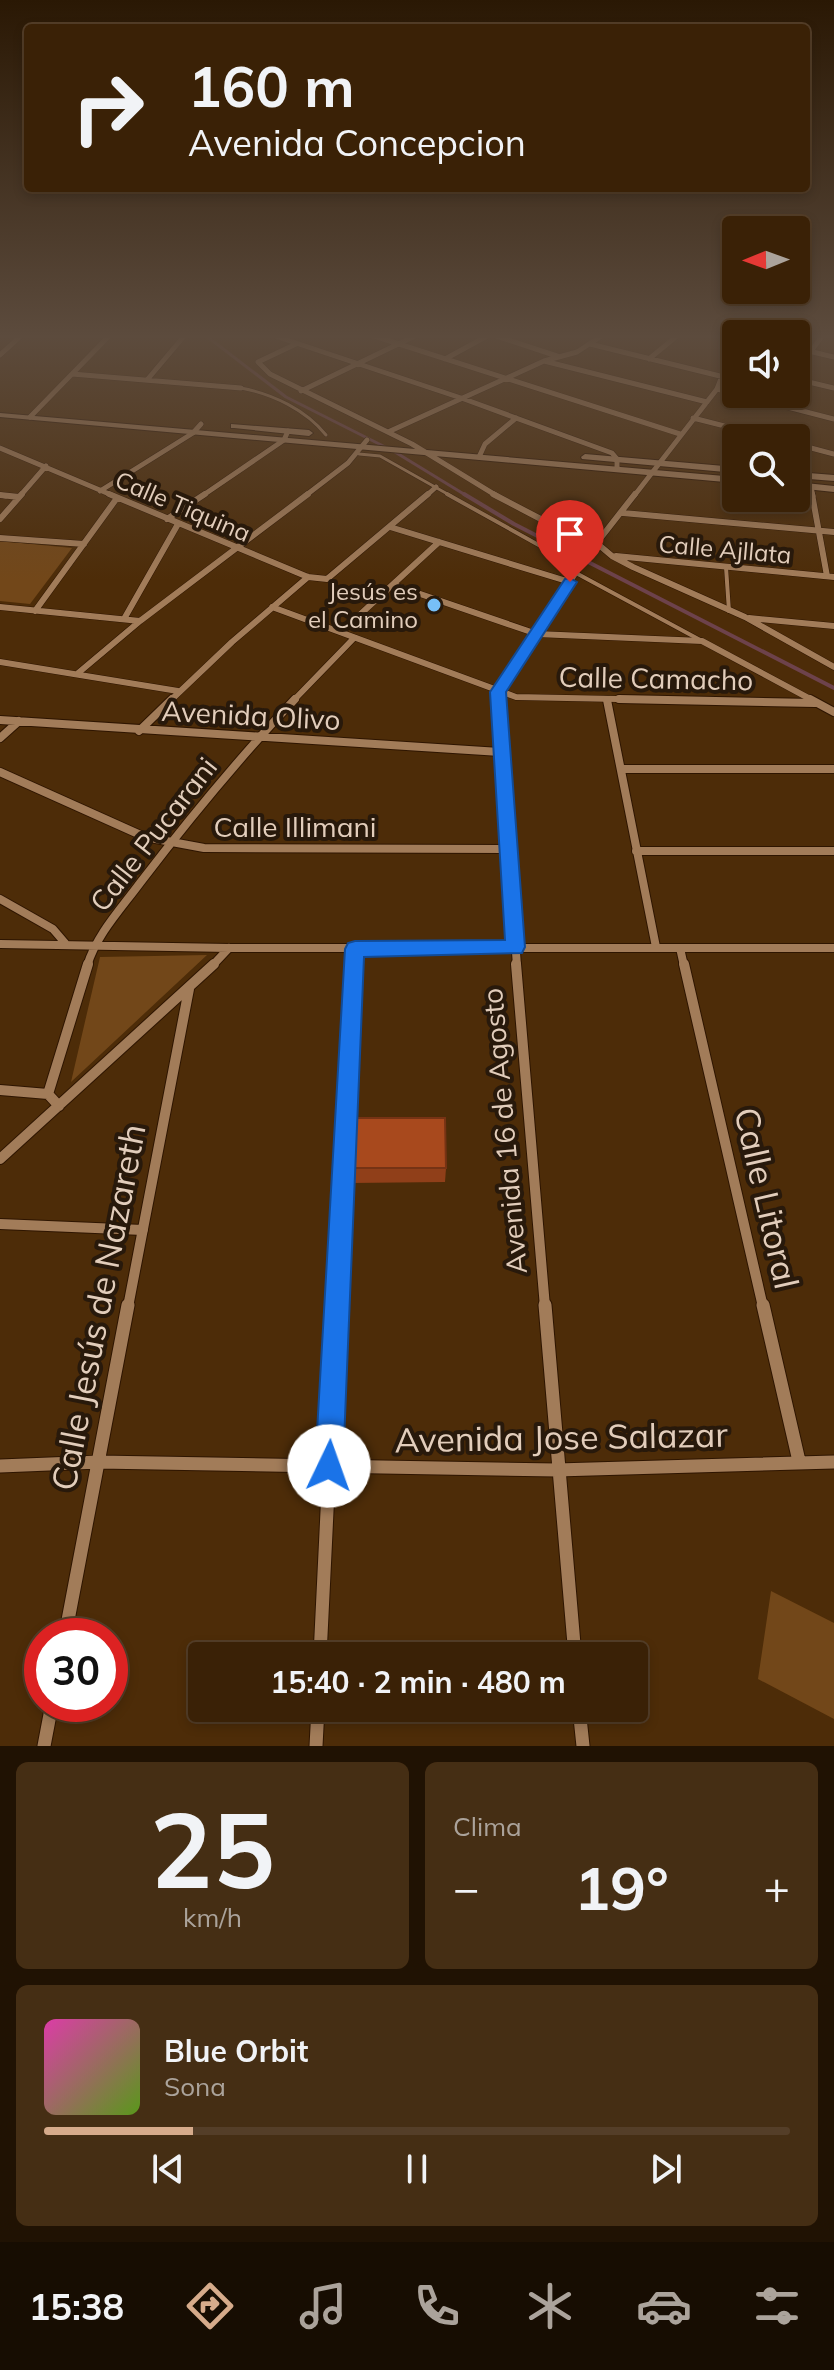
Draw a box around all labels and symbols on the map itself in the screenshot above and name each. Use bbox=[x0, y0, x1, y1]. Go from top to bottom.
north arrow bbox=[722, 216, 810, 304]
street label: Calle Tiquina bbox=[111, 464, 255, 548]
pin bbox=[536, 500, 604, 582]
street label: Calle Ajllata bbox=[657, 528, 793, 570]
place label: Jesús es el Camino bbox=[308, 576, 418, 634]
marker: Jesús es el Camino bbox=[425, 596, 443, 614]
street label: Calle Camacho bbox=[558, 659, 754, 697]
street label: Avenida Olivo bbox=[161, 693, 341, 737]
street label: Calle Pucarani bbox=[82, 750, 224, 918]
street label: Calle Illimani bbox=[213, 809, 377, 844]
street label: Avenida 16 de Agosto bbox=[474, 987, 534, 1275]
street label: Calle Litoral bbox=[725, 1103, 809, 1293]
street label: Calle Jesús de Nazareth bbox=[41, 1120, 155, 1494]
street label: Avenida Jose Salazar bbox=[394, 1413, 729, 1461]
position arrow bbox=[287, 1424, 371, 1508]
speed limit sign: 30 bbox=[24, 1618, 128, 1722]

